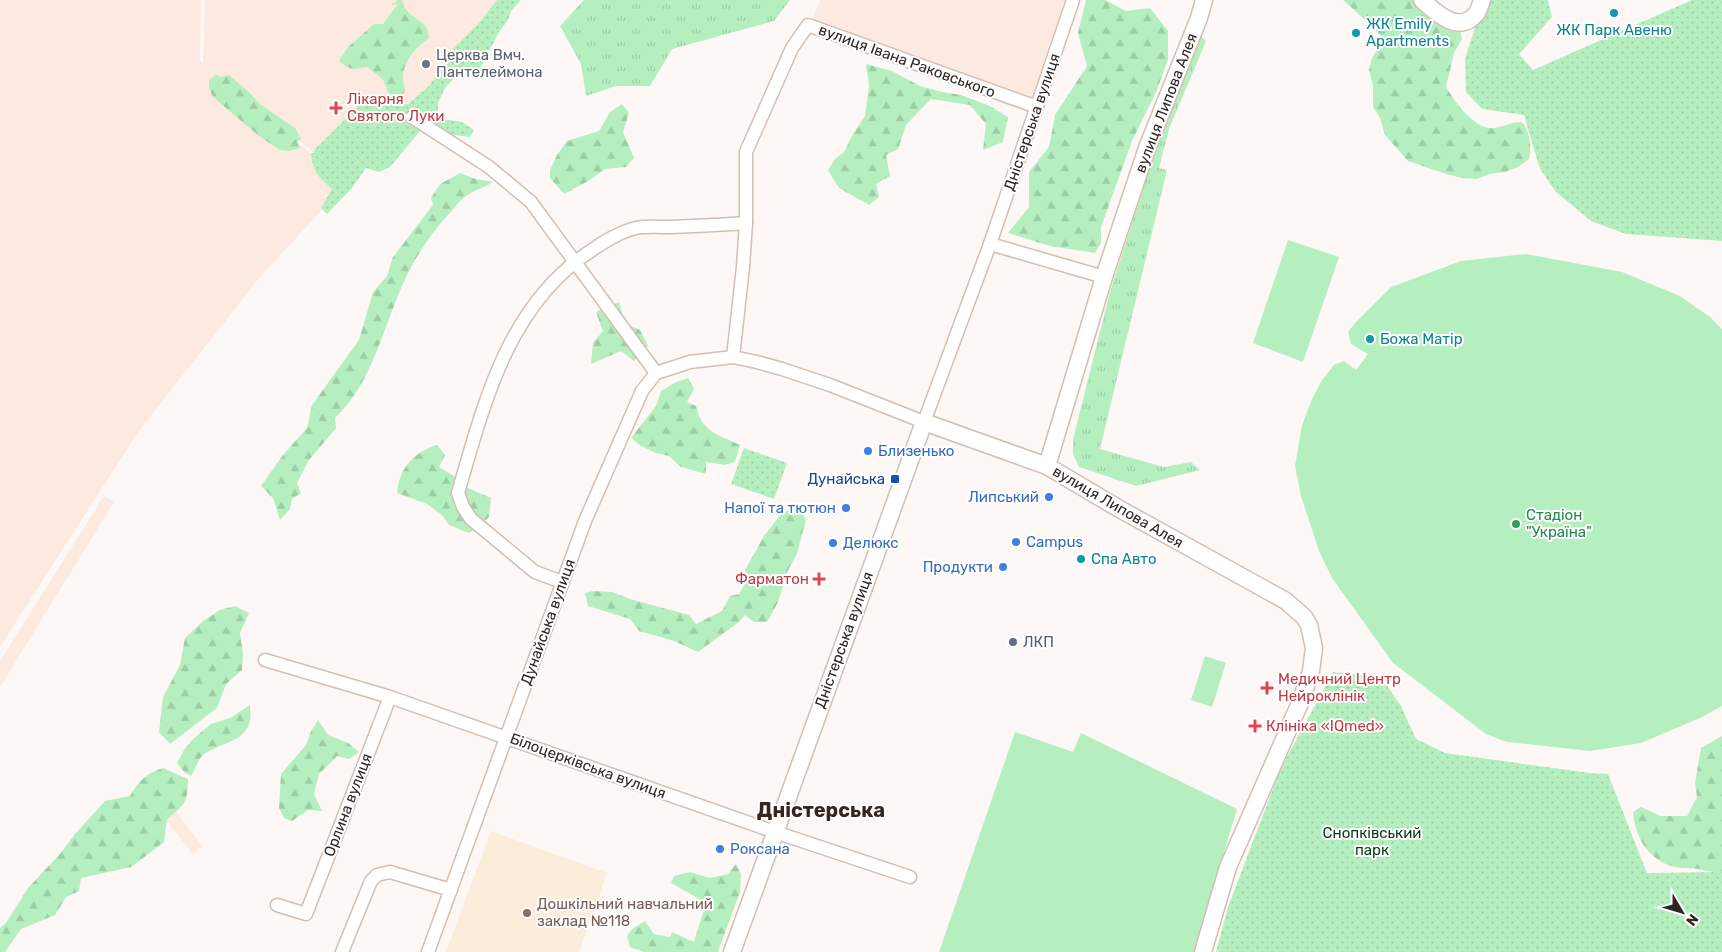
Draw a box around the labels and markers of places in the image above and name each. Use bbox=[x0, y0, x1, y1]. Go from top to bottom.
marker: ЖК Парк Авеню bbox=[1608, 7, 1620, 19]
place label: ЖК Emily Apartments bbox=[1366, 15, 1449, 50]
place label: ЖК Парк Авеню bbox=[1556, 21, 1672, 39]
marker: ЖК Emily Apartments bbox=[1350, 27, 1362, 39]
place label: Церква Вмч. Пантелеймона bbox=[436, 46, 543, 81]
marker: Церква Вмч. Пантелеймона bbox=[420, 58, 432, 70]
place label: Лікарня Святого Луки bbox=[347, 90, 444, 125]
marker: Лікарня Святого Луки bbox=[329, 101, 343, 115]
place label: Божа Матір bbox=[1380, 330, 1463, 348]
marker: Божа Матір bbox=[1364, 333, 1376, 345]
place label: Близенько bbox=[878, 442, 954, 460]
marker: Близенько bbox=[862, 445, 874, 457]
place label: Дунайська bbox=[807, 470, 885, 488]
marker: Дунайська bbox=[889, 473, 901, 485]
place label: Липський bbox=[968, 488, 1039, 506]
marker: Липський bbox=[1043, 491, 1055, 503]
place label: Напої та тютюн bbox=[724, 499, 836, 517]
marker: Напої та тютюн bbox=[840, 502, 852, 514]
place label: Стадіон "Україна" bbox=[1526, 506, 1592, 541]
marker: Стадіон "Україна" bbox=[1510, 518, 1522, 530]
place label: Campus bbox=[1026, 533, 1084, 551]
place label: Делюкс bbox=[843, 534, 899, 552]
marker: Campus bbox=[1010, 536, 1022, 548]
marker: Делюкс bbox=[827, 537, 839, 549]
place label: Спа Авто bbox=[1091, 550, 1157, 568]
marker: Спа Авто bbox=[1075, 553, 1087, 565]
place label: Продукти bbox=[923, 558, 993, 576]
marker: Продукти bbox=[997, 561, 1009, 573]
place label: Фарматон bbox=[735, 570, 809, 588]
marker: Фарматон bbox=[813, 573, 825, 585]
place label: ЛКП bbox=[1023, 633, 1054, 651]
marker: ЛКП bbox=[1007, 636, 1019, 648]
place label: Медичний Центр Нейроклінік bbox=[1278, 670, 1401, 705]
marker: Медичний Центр Нейроклінік bbox=[1260, 681, 1274, 695]
place label: Клініка «IQmed» bbox=[1266, 717, 1384, 735]
marker: Клініка «IQmed» bbox=[1248, 719, 1262, 733]
place label: Роксана bbox=[730, 840, 790, 858]
marker: Роксана bbox=[714, 843, 726, 855]
place label: Дошкільний навчальний заклад №118 bbox=[537, 895, 713, 930]
marker: Дошкільний навчальний заклад №118 bbox=[521, 907, 533, 919]

